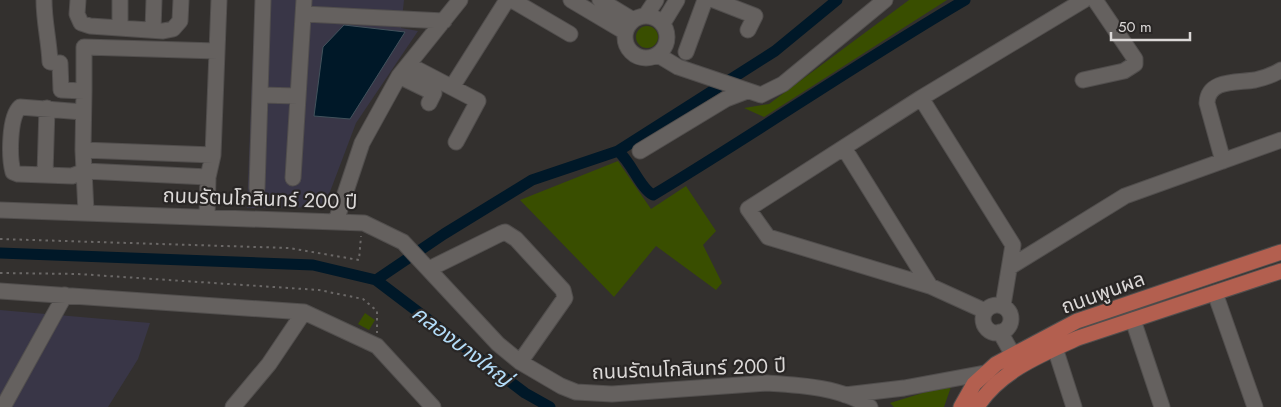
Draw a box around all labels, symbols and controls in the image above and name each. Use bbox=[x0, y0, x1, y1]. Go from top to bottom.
scale bar bbox=[1111, 10, 1190, 42]
text: 50 m bbox=[1118, 16, 1152, 38]
street label: ถนนรัตนโกสินทร์ 200 ปี bbox=[162, 181, 358, 217]
street label: ถนนพูนผล bbox=[1057, 264, 1149, 322]
water label: คลองบางใหญ่ bbox=[406, 298, 521, 395]
street label: ถนนรัตนโกสินทร์ 200 ปี bbox=[591, 351, 787, 387]

